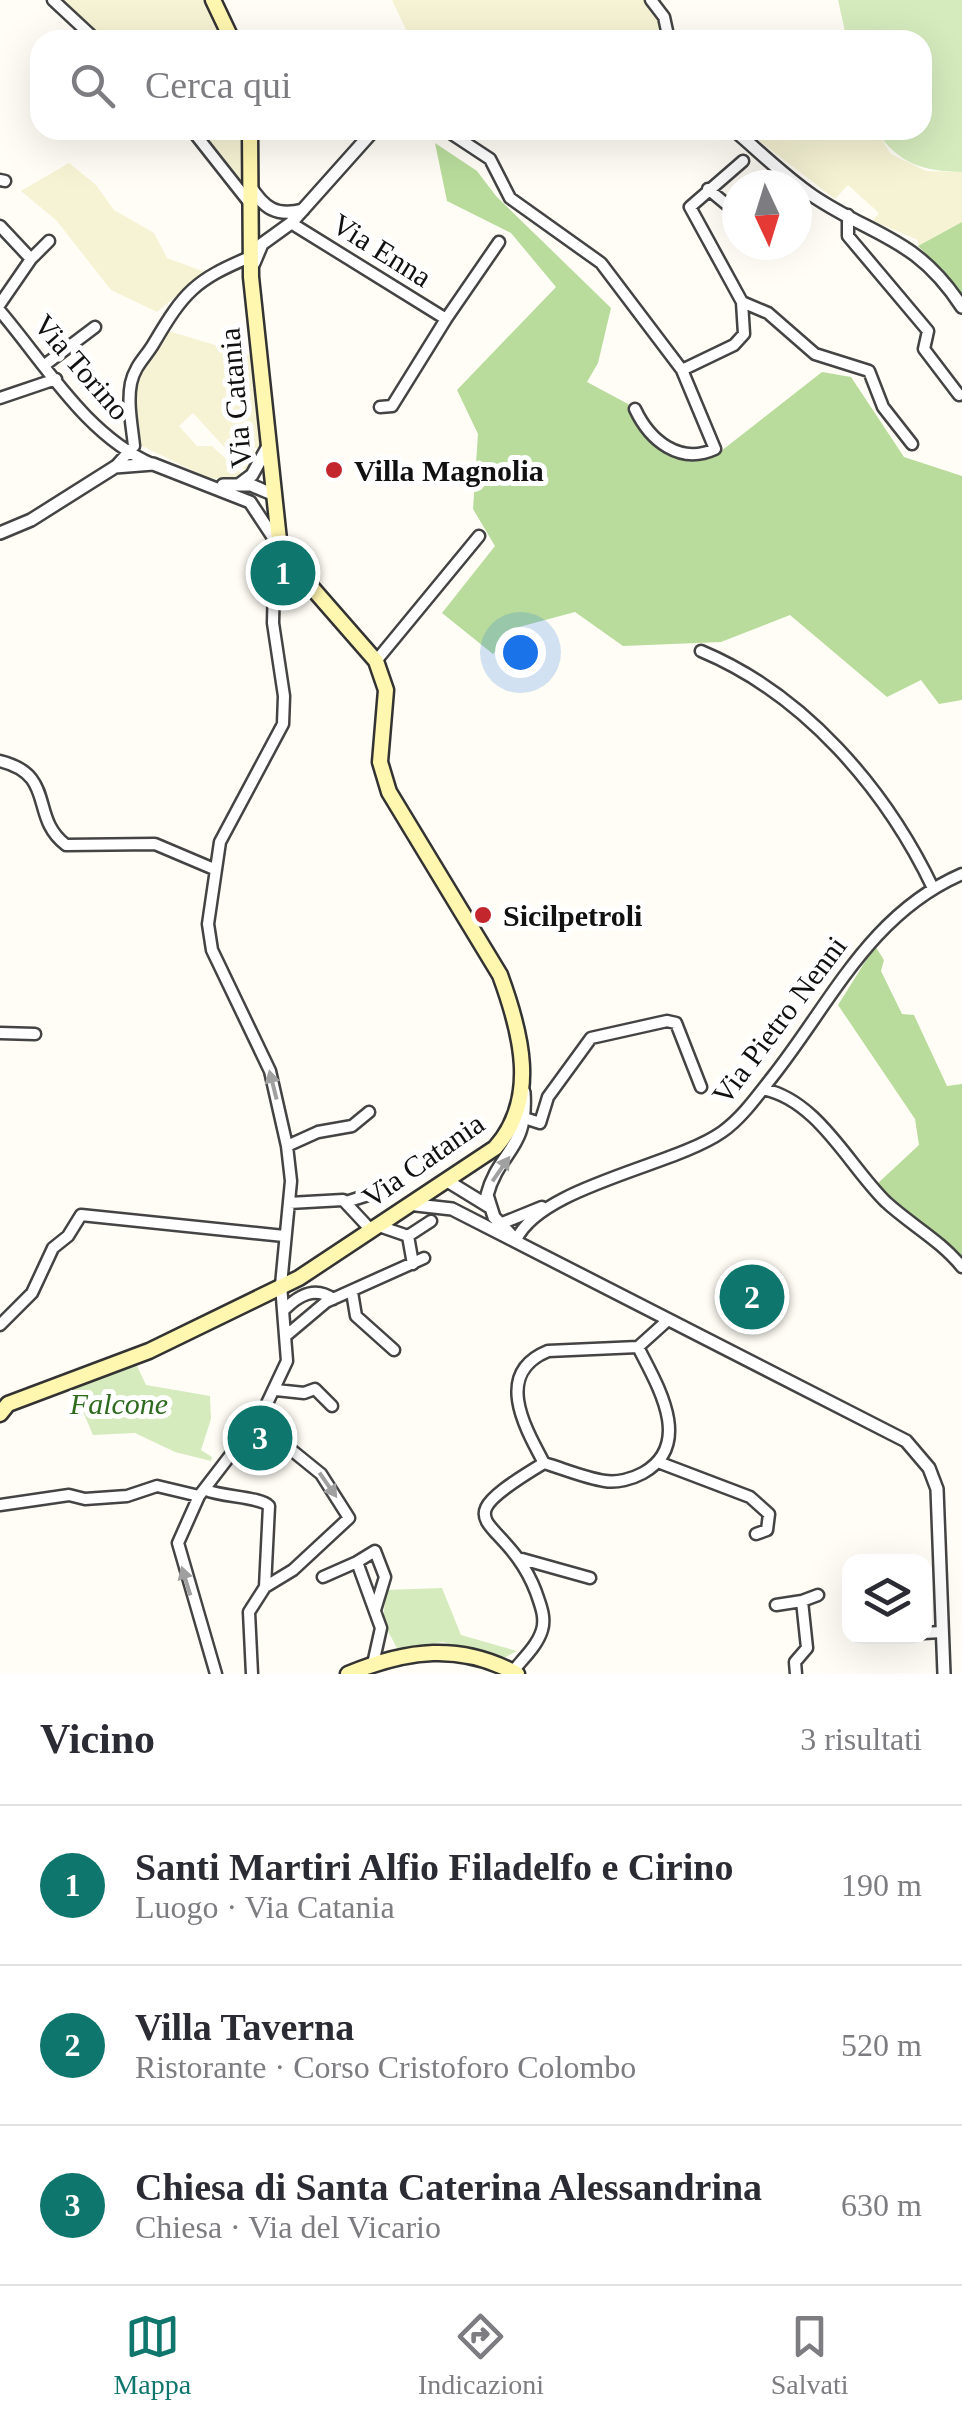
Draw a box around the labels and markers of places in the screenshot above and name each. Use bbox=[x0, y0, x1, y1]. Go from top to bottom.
place label: Villa Magnolia bbox=[354, 454, 544, 487]
marker: Villa Magnolia bbox=[323, 459, 345, 481]
pin: 1 bbox=[250, 536, 316, 610]
place label: Sicilpetroli bbox=[503, 899, 642, 932]
marker: Sicilpetroli bbox=[472, 904, 494, 926]
pin: 2 bbox=[720, 1260, 784, 1334]
pin: 3 bbox=[228, 1400, 292, 1476]

